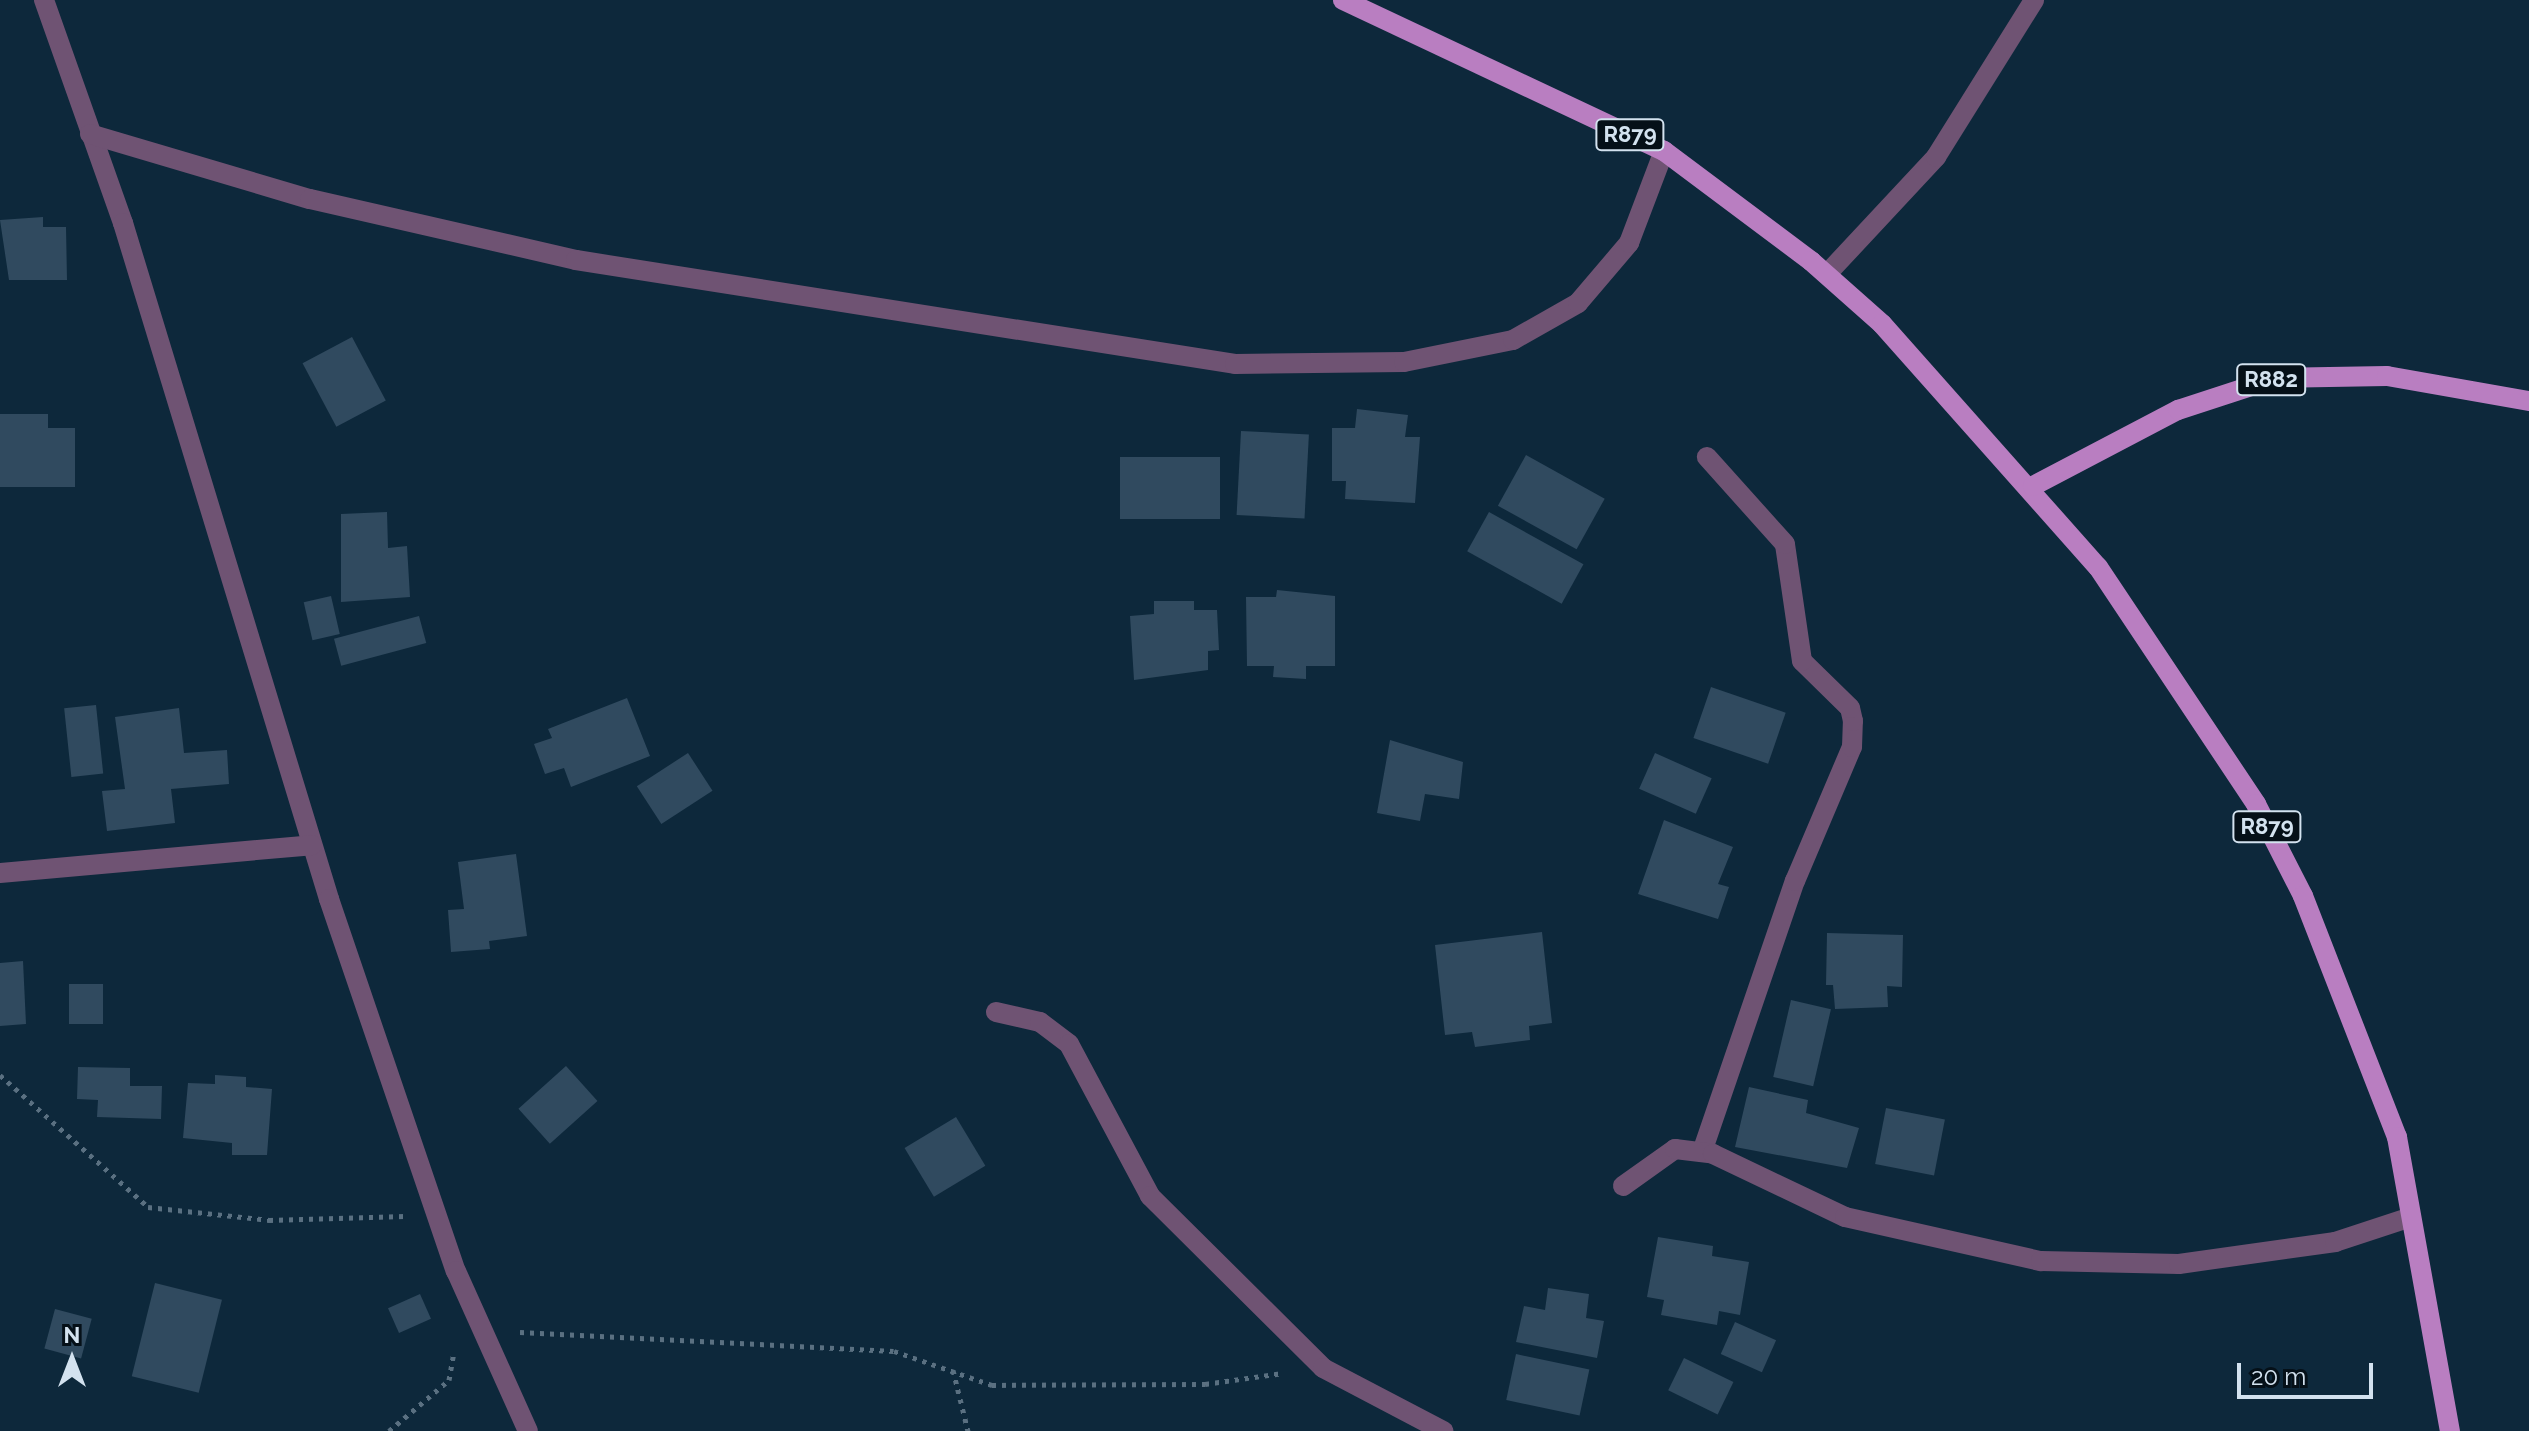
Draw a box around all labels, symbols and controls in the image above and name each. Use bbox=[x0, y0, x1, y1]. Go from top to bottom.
road number: R879 bbox=[1594, 117, 1666, 153]
road number: R882 bbox=[2235, 362, 2307, 398]
road number: R879 bbox=[2231, 809, 2303, 845]
north arrow bbox=[32, 1319, 112, 1399]
text: N bbox=[64, 1322, 80, 1348]
scale bar bbox=[2241, 1347, 2377, 1397]
text: 20 m bbox=[2251, 1362, 2306, 1391]

